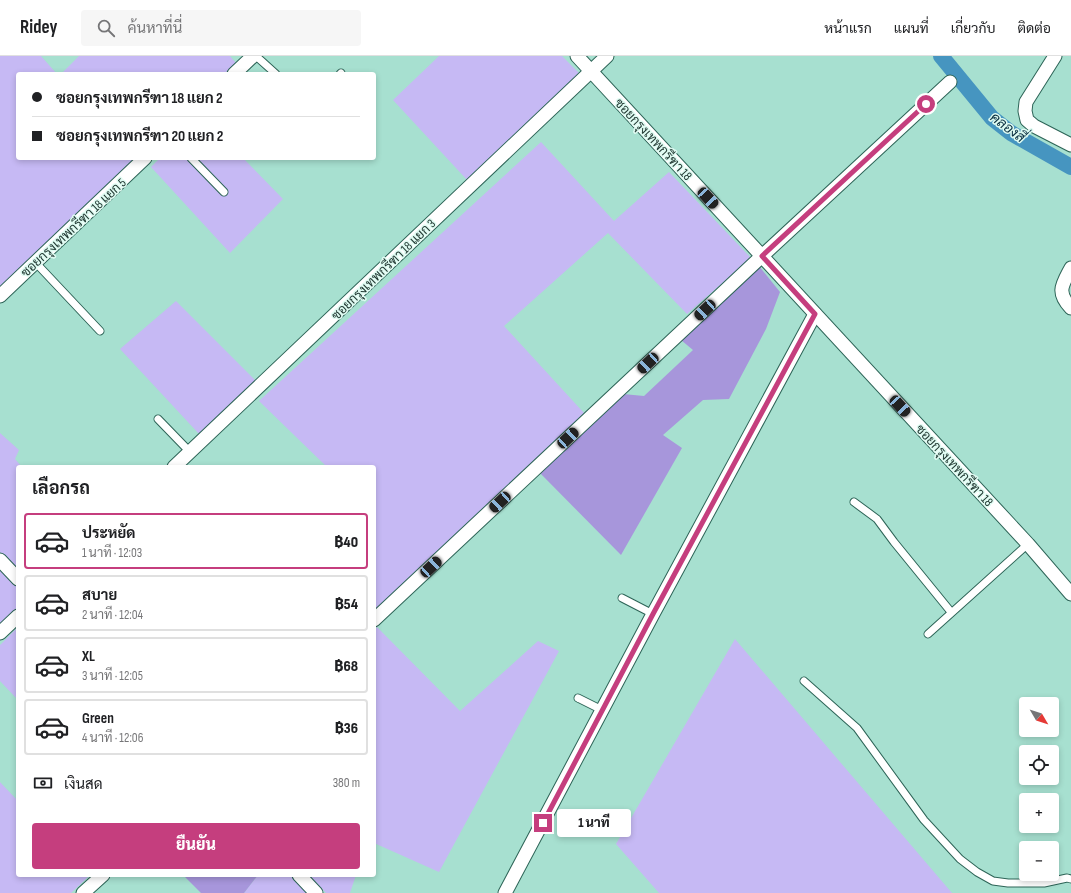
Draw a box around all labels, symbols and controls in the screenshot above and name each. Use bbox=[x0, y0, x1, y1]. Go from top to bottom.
search box bbox=[81, 10, 361, 46]
text: Ridey bbox=[20, 16, 57, 39]
icon: search bbox=[95, 17, 117, 39]
text: ค้นหาที่นี่ bbox=[127, 19, 182, 38]
text: หน้าแรก bbox=[824, 20, 872, 37]
text: แผนที่ bbox=[894, 20, 929, 37]
text: เกี่ยวกับ bbox=[951, 20, 995, 37]
text: ติดต่อ bbox=[1017, 20, 1051, 37]
text: ซอยกรุงเทพกรีฑา 18 แยก 2 bbox=[56, 89, 223, 108]
street label: ซอยกรุงเทพกรีฑา 18 bbox=[610, 94, 697, 185]
route start bbox=[917, 95, 935, 113]
water label: คลองสี่ bbox=[987, 106, 1032, 147]
text: ซอยกรุงเทพกรีฑา 20 แยก 2 bbox=[56, 127, 223, 146]
street label: ซอยกรุงเทพกรีฑา 18 แยก 5 bbox=[16, 173, 130, 281]
car bbox=[695, 185, 721, 211]
street label: ซอยกรุงเทพกรีฑา 18 แยก 3 bbox=[327, 214, 440, 324]
car bbox=[692, 297, 718, 323]
car bbox=[635, 350, 661, 376]
car bbox=[887, 393, 913, 419]
street label: ซอยกรุงเทพกรีฑา 18 bbox=[911, 420, 998, 511]
car bbox=[555, 425, 581, 451]
text: เลือกรถ bbox=[32, 478, 90, 499]
car bbox=[487, 489, 513, 515]
icon: car bbox=[34, 523, 70, 559]
text: ประหยัด bbox=[82, 524, 135, 543]
text: ฿40 bbox=[334, 533, 358, 552]
text: 1 นาที · 12:03 bbox=[82, 545, 142, 561]
car bbox=[418, 554, 444, 580]
icon: car bbox=[34, 585, 70, 621]
text: สบาย bbox=[82, 586, 117, 605]
text: ฿54 bbox=[335, 595, 358, 614]
text: 2 นาที · 12:04 bbox=[82, 607, 143, 623]
icon: car bbox=[34, 647, 70, 683]
text: XL bbox=[82, 647, 95, 666]
text: ฿68 bbox=[334, 657, 358, 676]
text: 3 นาที · 12:05 bbox=[82, 668, 143, 684]
north arrow bbox=[1019, 697, 1059, 737]
map controls bbox=[1019, 697, 1059, 881]
icon: car bbox=[34, 709, 70, 745]
text: Green bbox=[82, 709, 114, 728]
text: ฿36 bbox=[335, 719, 358, 738]
text: 4 นาที · 12:06 bbox=[82, 730, 143, 746]
button: locate bbox=[1019, 745, 1059, 785]
icon: cash bbox=[32, 772, 54, 794]
text: เงินสด bbox=[64, 775, 103, 794]
text: 380 m bbox=[333, 775, 360, 791]
button: + bbox=[1019, 793, 1059, 833]
callout: 1 นาที bbox=[557, 809, 631, 837]
route end bbox=[534, 814, 552, 832]
text: 1 นาที bbox=[578, 815, 610, 831]
button: ยืนยัน bbox=[32, 823, 360, 869]
button: − bbox=[1019, 841, 1059, 881]

